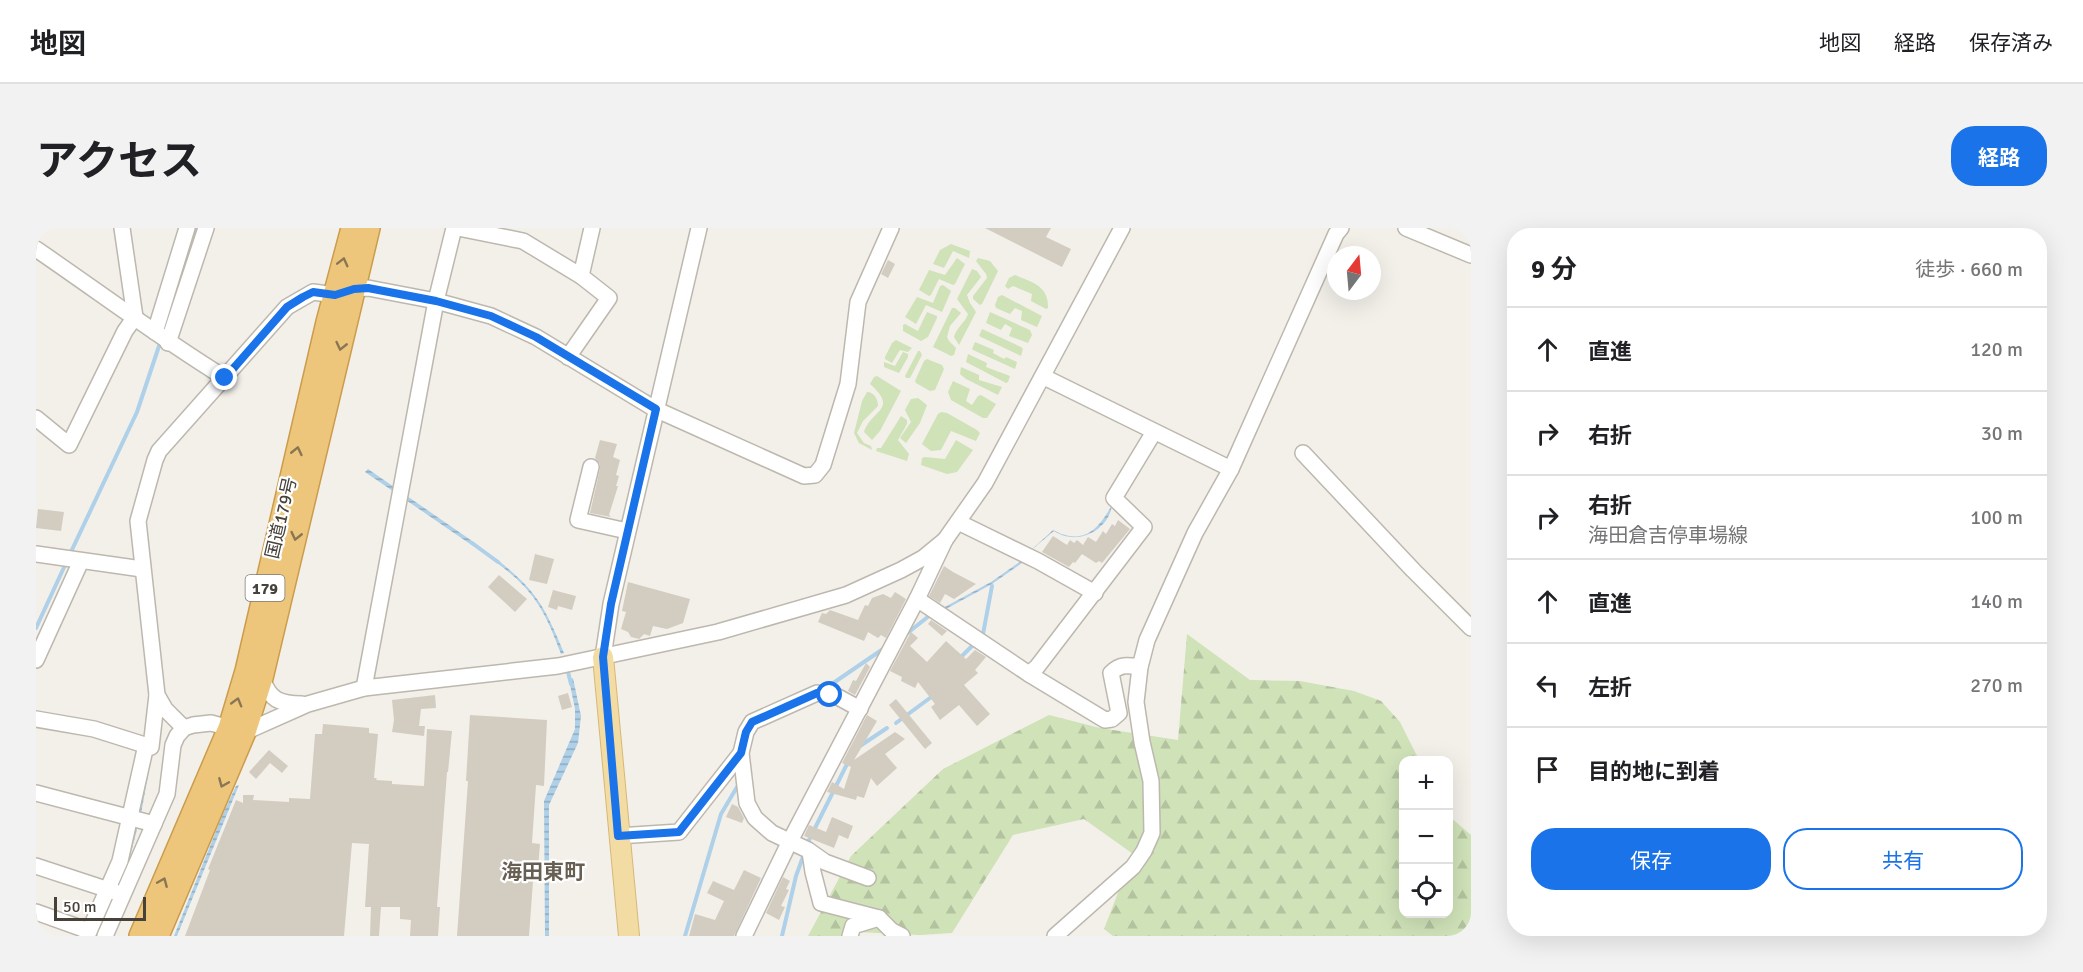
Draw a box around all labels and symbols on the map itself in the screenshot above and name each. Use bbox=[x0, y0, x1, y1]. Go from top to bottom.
north arrow bbox=[1327, 246, 1381, 300]
one-way arrow bbox=[336, 257, 349, 267]
one-way arrow bbox=[335, 341, 348, 351]
route end bbox=[211, 364, 237, 390]
one-way arrow bbox=[289, 446, 302, 456]
street label: 国道179号 bbox=[261, 475, 301, 561]
one-way arrow bbox=[290, 531, 303, 541]
road number: 179 bbox=[246, 575, 284, 601]
route start bbox=[816, 681, 842, 707]
one-way arrow bbox=[230, 697, 242, 708]
one-way arrow bbox=[218, 777, 230, 788]
district label: 海田東町 bbox=[501, 859, 585, 885]
one-way arrow bbox=[156, 878, 168, 889]
scale bar bbox=[54, 894, 146, 922]

